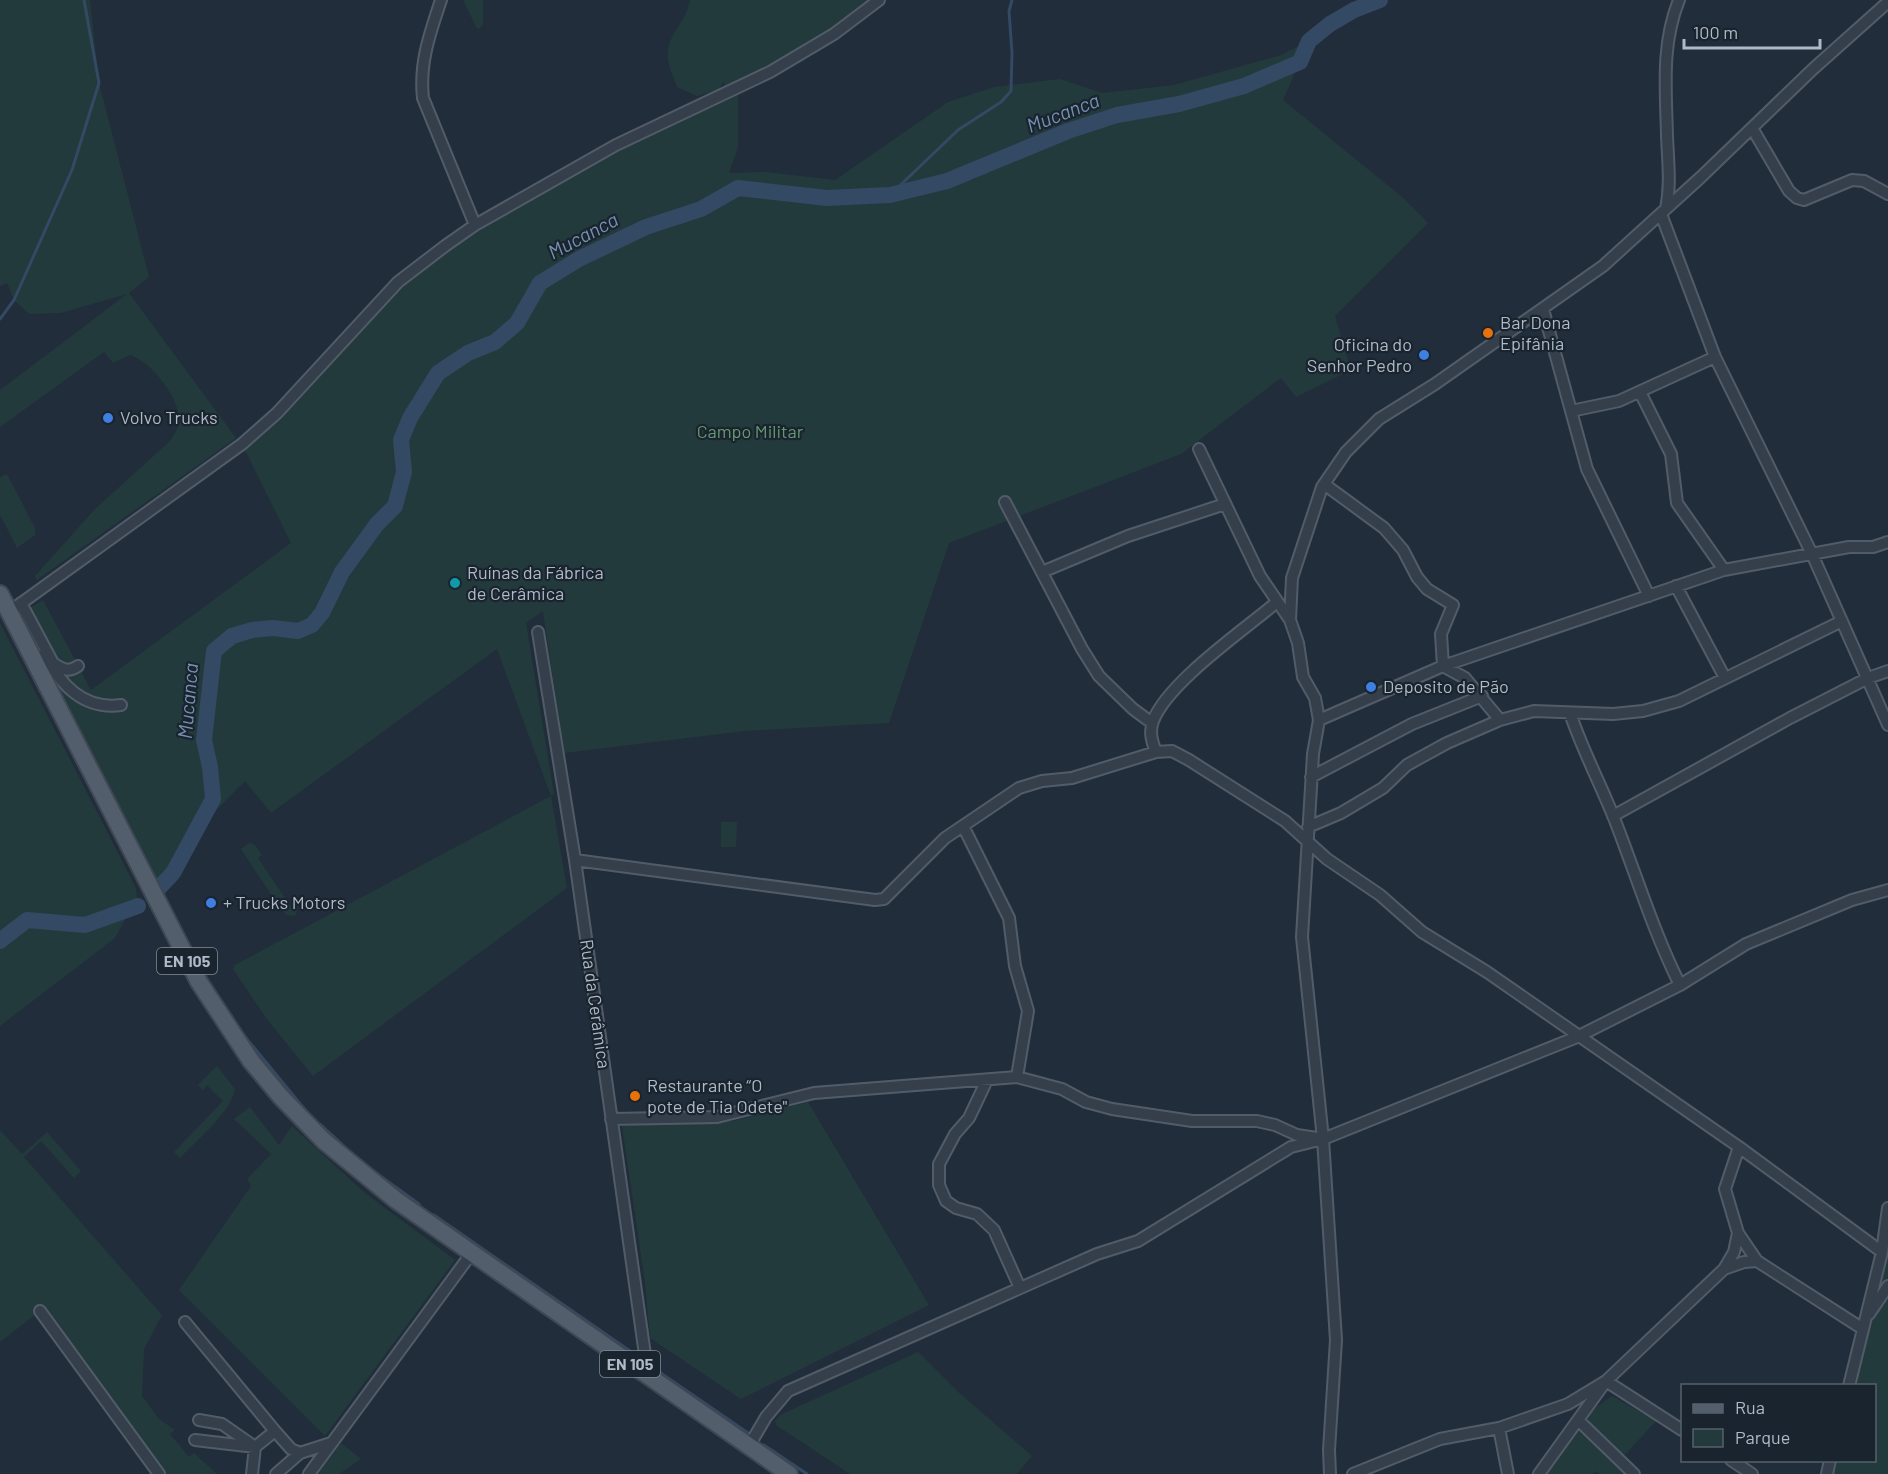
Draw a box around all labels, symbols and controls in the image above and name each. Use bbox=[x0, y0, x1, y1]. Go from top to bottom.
scale bar bbox=[1684, 12, 1820, 50]
text: 100 m bbox=[1693, 21, 1738, 43]
water label: Mucanca bbox=[1023, 87, 1102, 137]
water label: Mucanca bbox=[543, 207, 622, 264]
place label: Bar Dona Epifânia bbox=[1500, 311, 1570, 354]
marker: Bar Dona Epifânia bbox=[1481, 326, 1495, 340]
place label: Oficina do Senhor Pedro bbox=[1307, 333, 1412, 376]
marker: Oficina do Senhor Pedro bbox=[1417, 348, 1431, 362]
place label: Volvo Trucks bbox=[120, 406, 218, 428]
marker: Volvo Trucks bbox=[101, 411, 115, 425]
park label: Campo Militar bbox=[697, 420, 804, 442]
place label: Ruínas da Fábrica de Cerâmica bbox=[467, 561, 604, 604]
marker: Ruínas da Fábrica de Cerâmica bbox=[448, 576, 462, 590]
water label: Mucanca bbox=[172, 662, 202, 740]
place label: Deposito de Pão bbox=[1383, 675, 1509, 697]
marker: Deposito de Pão bbox=[1364, 680, 1378, 694]
place label: + Trucks Motors bbox=[223, 891, 345, 913]
marker: + Trucks Motors bbox=[204, 896, 218, 910]
street label: Rua da Cerâmica bbox=[576, 938, 616, 1070]
road number: EN 105 bbox=[157, 948, 217, 974]
place label: Restaurante “O pote de Tia Odete" bbox=[647, 1074, 787, 1117]
marker: Restaurante “O pote de Tia Odete" bbox=[628, 1089, 642, 1103]
road number: EN 105 bbox=[600, 1351, 660, 1377]
legend bbox=[1681, 1384, 1876, 1462]
text: Rua bbox=[1735, 1396, 1765, 1418]
text: Parque bbox=[1735, 1426, 1790, 1448]

